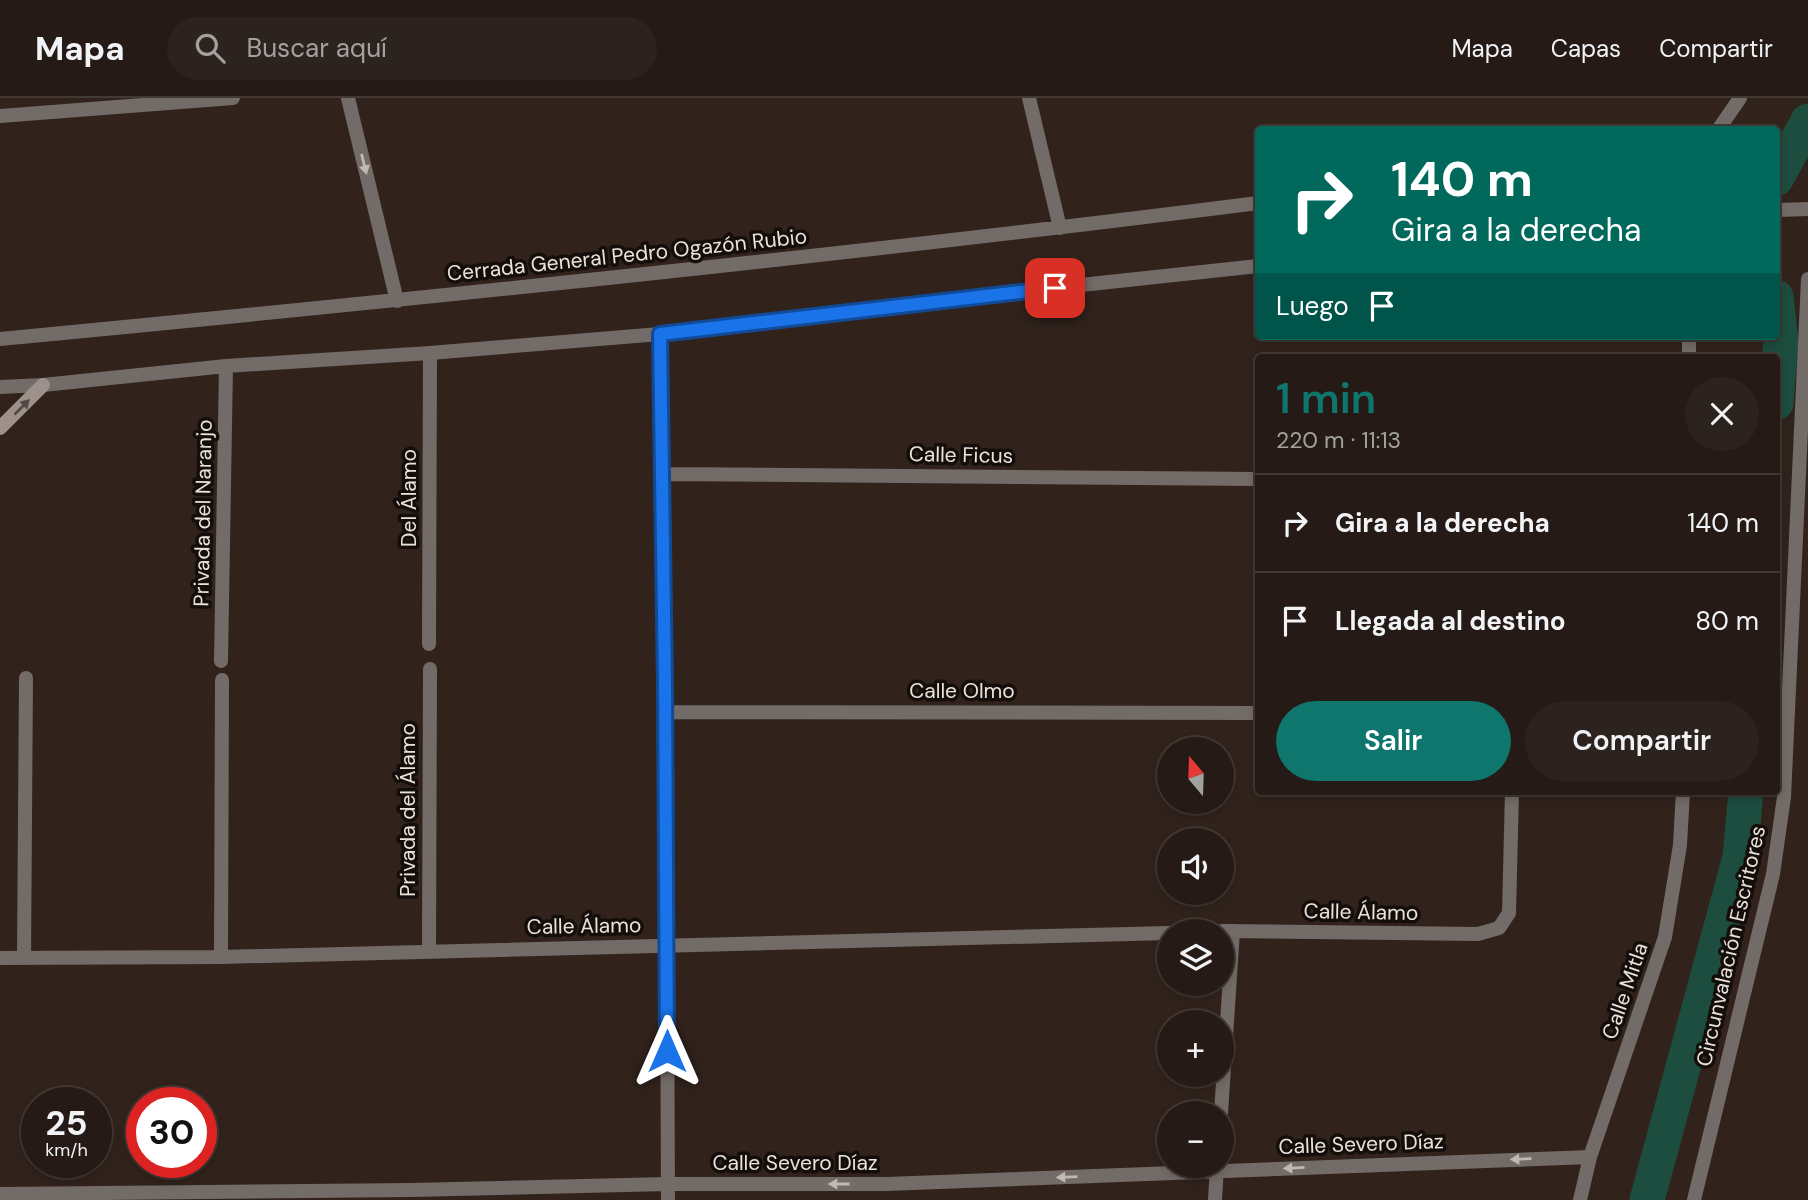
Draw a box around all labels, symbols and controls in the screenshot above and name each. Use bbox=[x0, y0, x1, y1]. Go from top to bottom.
search box bbox=[167, 17, 657, 80]
text: Mapa bbox=[35, 27, 125, 70]
icon: search bbox=[191, 29, 229, 67]
text: Buscar aquí bbox=[247, 31, 387, 65]
text: Mapa bbox=[1451, 33, 1513, 64]
text: Capas bbox=[1551, 33, 1621, 64]
text: Compartir bbox=[1659, 33, 1773, 64]
text: 140 m bbox=[1391, 147, 1533, 211]
one-way arrow bbox=[359, 153, 370, 175]
icon: right bbox=[1276, 154, 1367, 245]
text: Gira a la derecha bbox=[1391, 209, 1641, 251]
street label: Cerrada General Pedro Ogazón Rubio bbox=[446, 222, 808, 288]
pin bbox=[1025, 258, 1085, 318]
icon: arrive bbox=[1036, 269, 1074, 307]
icon: arrive bbox=[1363, 287, 1401, 325]
text: Luego bbox=[1276, 289, 1349, 323]
text: 1 min bbox=[1276, 371, 1376, 426]
button: close bbox=[1685, 377, 1759, 451]
one-way arrow bbox=[13, 398, 30, 415]
street label: Privada del Naranjo bbox=[187, 419, 219, 607]
text: 220 m · 11:13 bbox=[1276, 425, 1401, 455]
street label: Calle Ficus bbox=[909, 440, 1013, 470]
street label: Del Álamo bbox=[395, 449, 423, 547]
icon: right bbox=[1276, 504, 1314, 542]
text: Gira a la derecha bbox=[1335, 506, 1550, 540]
text: 140 m bbox=[1687, 506, 1759, 540]
icon: arrive bbox=[1276, 602, 1314, 640]
text: Llegada al destino bbox=[1335, 604, 1566, 638]
text: 80 m bbox=[1695, 604, 1759, 638]
street label: Calle Olmo bbox=[909, 677, 1015, 705]
button: Salir bbox=[1276, 701, 1511, 781]
button: Compartir bbox=[1525, 701, 1759, 781]
street label: Privada del Álamo bbox=[394, 723, 422, 897]
north arrow bbox=[1157, 737, 1234, 814]
map controls bbox=[1157, 737, 1234, 1178]
street label: Circunvalación Escritores bbox=[1690, 823, 1772, 1069]
button: sound bbox=[1157, 828, 1234, 905]
street label: Calle Álamo bbox=[1303, 897, 1419, 927]
street label: Calle Álamo bbox=[526, 911, 642, 941]
button: layers bbox=[1157, 919, 1234, 996]
street label: Calle Mitla bbox=[1595, 939, 1655, 1043]
button: + bbox=[1157, 1010, 1234, 1087]
position arrow bbox=[630, 1014, 704, 1088]
speed limit sign: 30 bbox=[126, 1087, 217, 1178]
text: 25 bbox=[46, 1100, 87, 1146]
button: − bbox=[1157, 1101, 1234, 1178]
street label: Calle Severo Díaz bbox=[1278, 1127, 1444, 1161]
text: km/h bbox=[45, 1138, 88, 1162]
street label: Calle Severo Díaz bbox=[712, 1149, 878, 1177]
one-way arrow bbox=[1510, 1154, 1532, 1165]
one-way arrow bbox=[1283, 1163, 1305, 1174]
one-way arrow bbox=[1056, 1172, 1078, 1183]
one-way arrow bbox=[828, 1178, 850, 1190]

